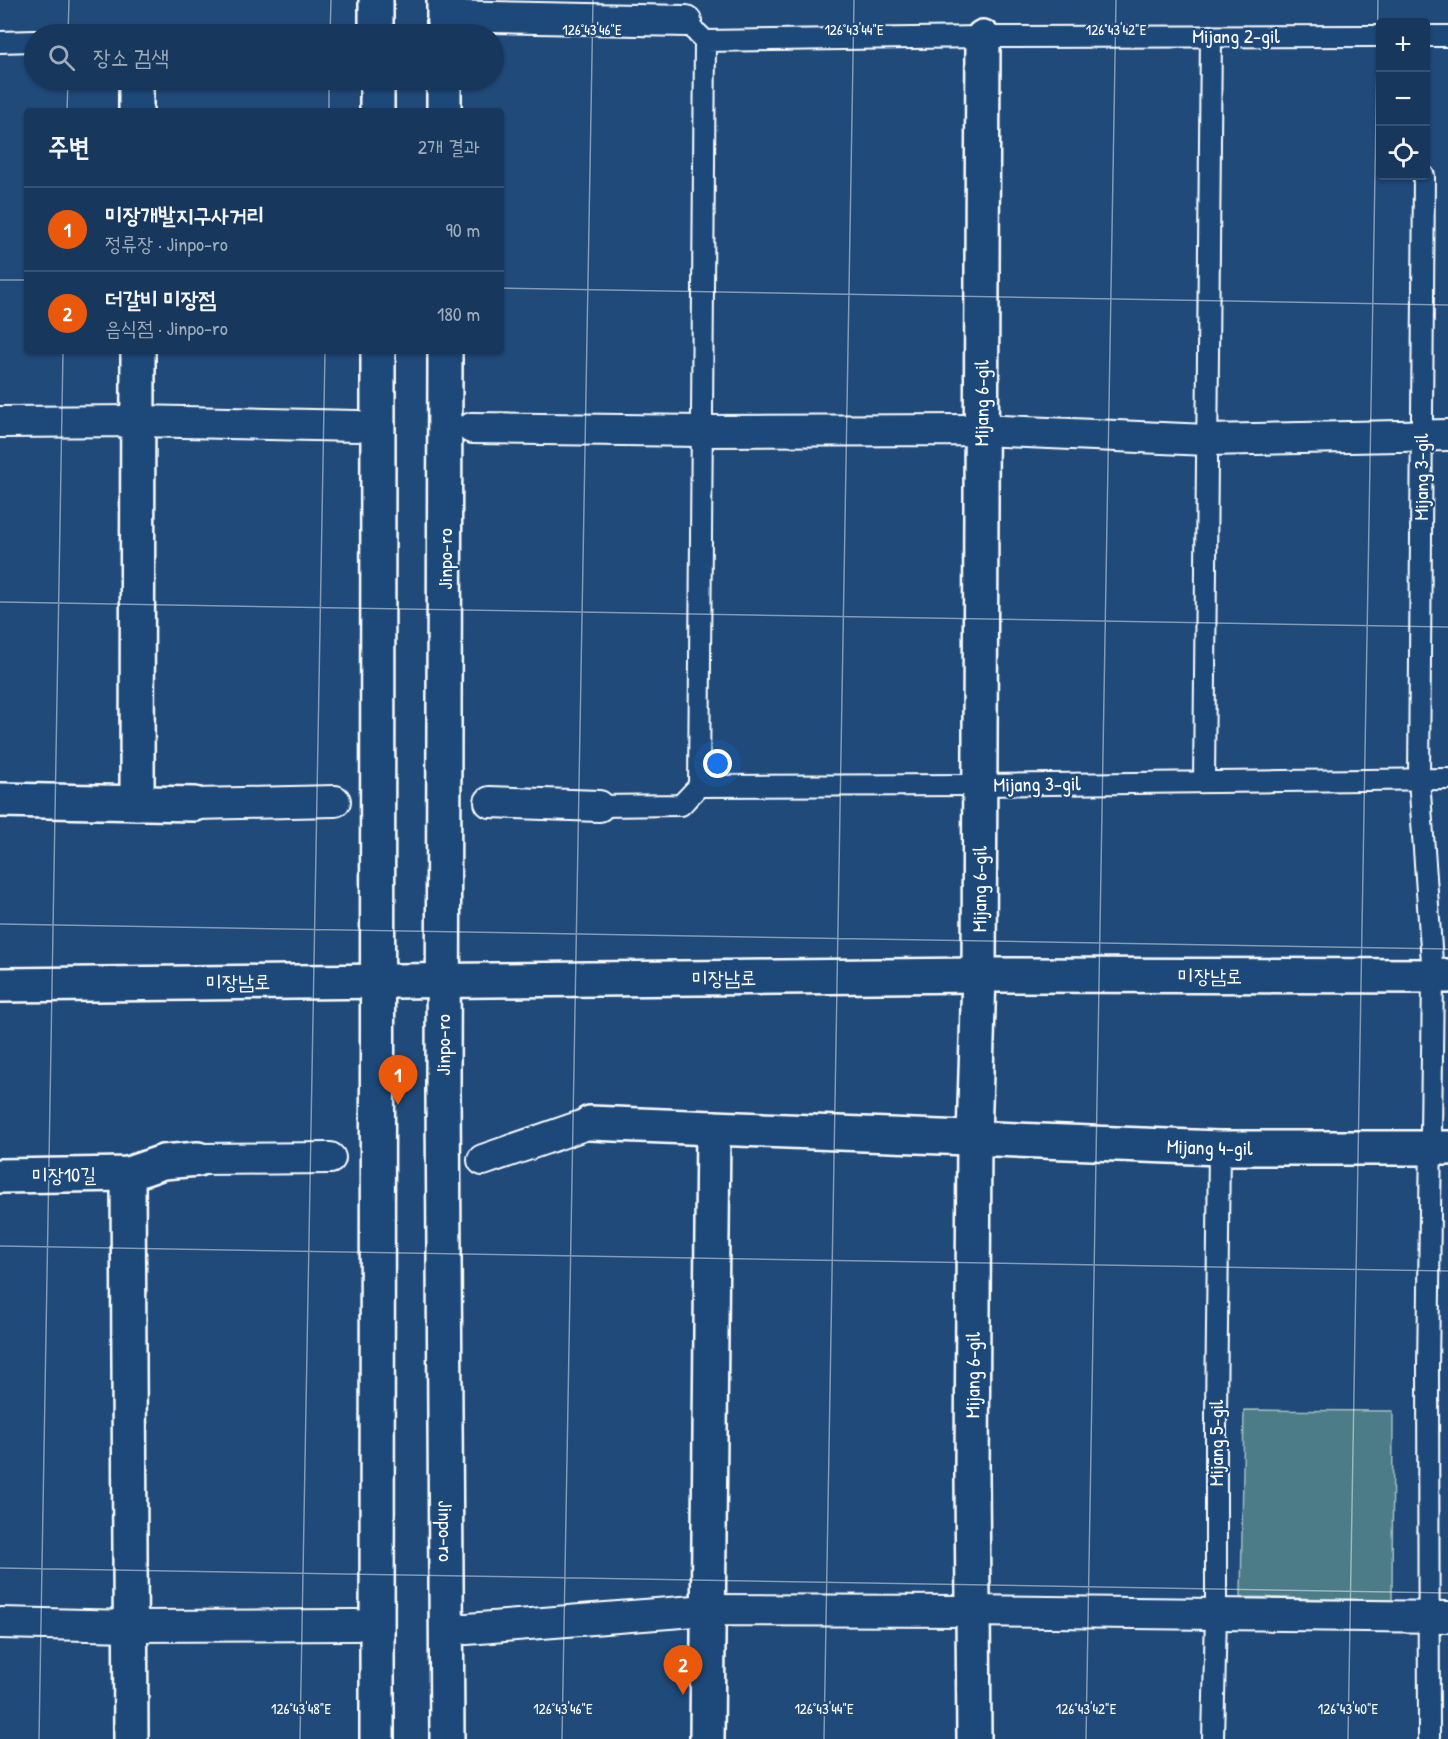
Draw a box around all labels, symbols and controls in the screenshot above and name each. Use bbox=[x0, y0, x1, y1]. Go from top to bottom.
map controls bbox=[1376, 18, 1430, 180]
button: + bbox=[1376, 18, 1430, 72]
text: 126°43'46"E bbox=[562, 19, 622, 40]
text: 126°43'44"E bbox=[824, 19, 884, 40]
text: 126°43'42"E bbox=[1086, 19, 1147, 40]
street label: Mijang 2-gil bbox=[1192, 22, 1280, 49]
search box bbox=[24, 24, 504, 90]
icon: search bbox=[45, 41, 78, 74]
text: 장소 검색 bbox=[93, 42, 169, 72]
button: − bbox=[1376, 72, 1430, 126]
button: locate bbox=[1376, 126, 1430, 180]
text: 주변 bbox=[48, 129, 90, 164]
text: 2개 결과 bbox=[418, 133, 480, 160]
text: 미장개발지구사거리 bbox=[105, 200, 264, 230]
text: 1 bbox=[64, 216, 71, 243]
text: 90 m bbox=[446, 216, 480, 243]
text: 정류장 · Jinpo-ro bbox=[105, 230, 228, 257]
text: 더갈비 미장점 bbox=[105, 284, 216, 314]
text: 2 bbox=[63, 300, 72, 327]
text: 180 m bbox=[437, 300, 480, 327]
text: 음식점 · Jinpo-ro bbox=[105, 314, 228, 341]
street label: Mijang 6-gil bbox=[967, 359, 995, 446]
street label: Mijang 3-gil bbox=[1407, 433, 1434, 521]
street label: Jinpo-ro bbox=[431, 528, 458, 590]
your location bbox=[703, 749, 732, 778]
street label: Mijang 3-gil bbox=[993, 769, 1081, 798]
street label: Mijang 6-gil bbox=[965, 845, 993, 932]
street label: 미장남로 bbox=[1178, 962, 1242, 989]
street label: 미장남로 bbox=[692, 963, 756, 992]
street label: 미장남로 bbox=[206, 967, 270, 996]
street label: Jinpo-ro bbox=[429, 1014, 456, 1076]
pin: 1 bbox=[378, 1056, 418, 1105]
street label: Mijang 4-gil bbox=[1166, 1132, 1253, 1161]
street label: 미장10길 bbox=[32, 1160, 96, 1189]
street label: Mijang 6-gil bbox=[958, 1331, 986, 1418]
street label: Mijang 5-gil bbox=[1202, 1399, 1229, 1486]
street label: Jinpo-ro bbox=[433, 1500, 460, 1562]
pin: 2 bbox=[664, 1646, 702, 1695]
text: 126°43'48"E bbox=[271, 1698, 331, 1719]
text: 126°43'46"E bbox=[533, 1698, 593, 1719]
text: 126°43'44"E bbox=[794, 1698, 854, 1719]
text: 126°43'42"E bbox=[1056, 1698, 1117, 1719]
text: 126°43'40"E bbox=[1318, 1698, 1378, 1719]

